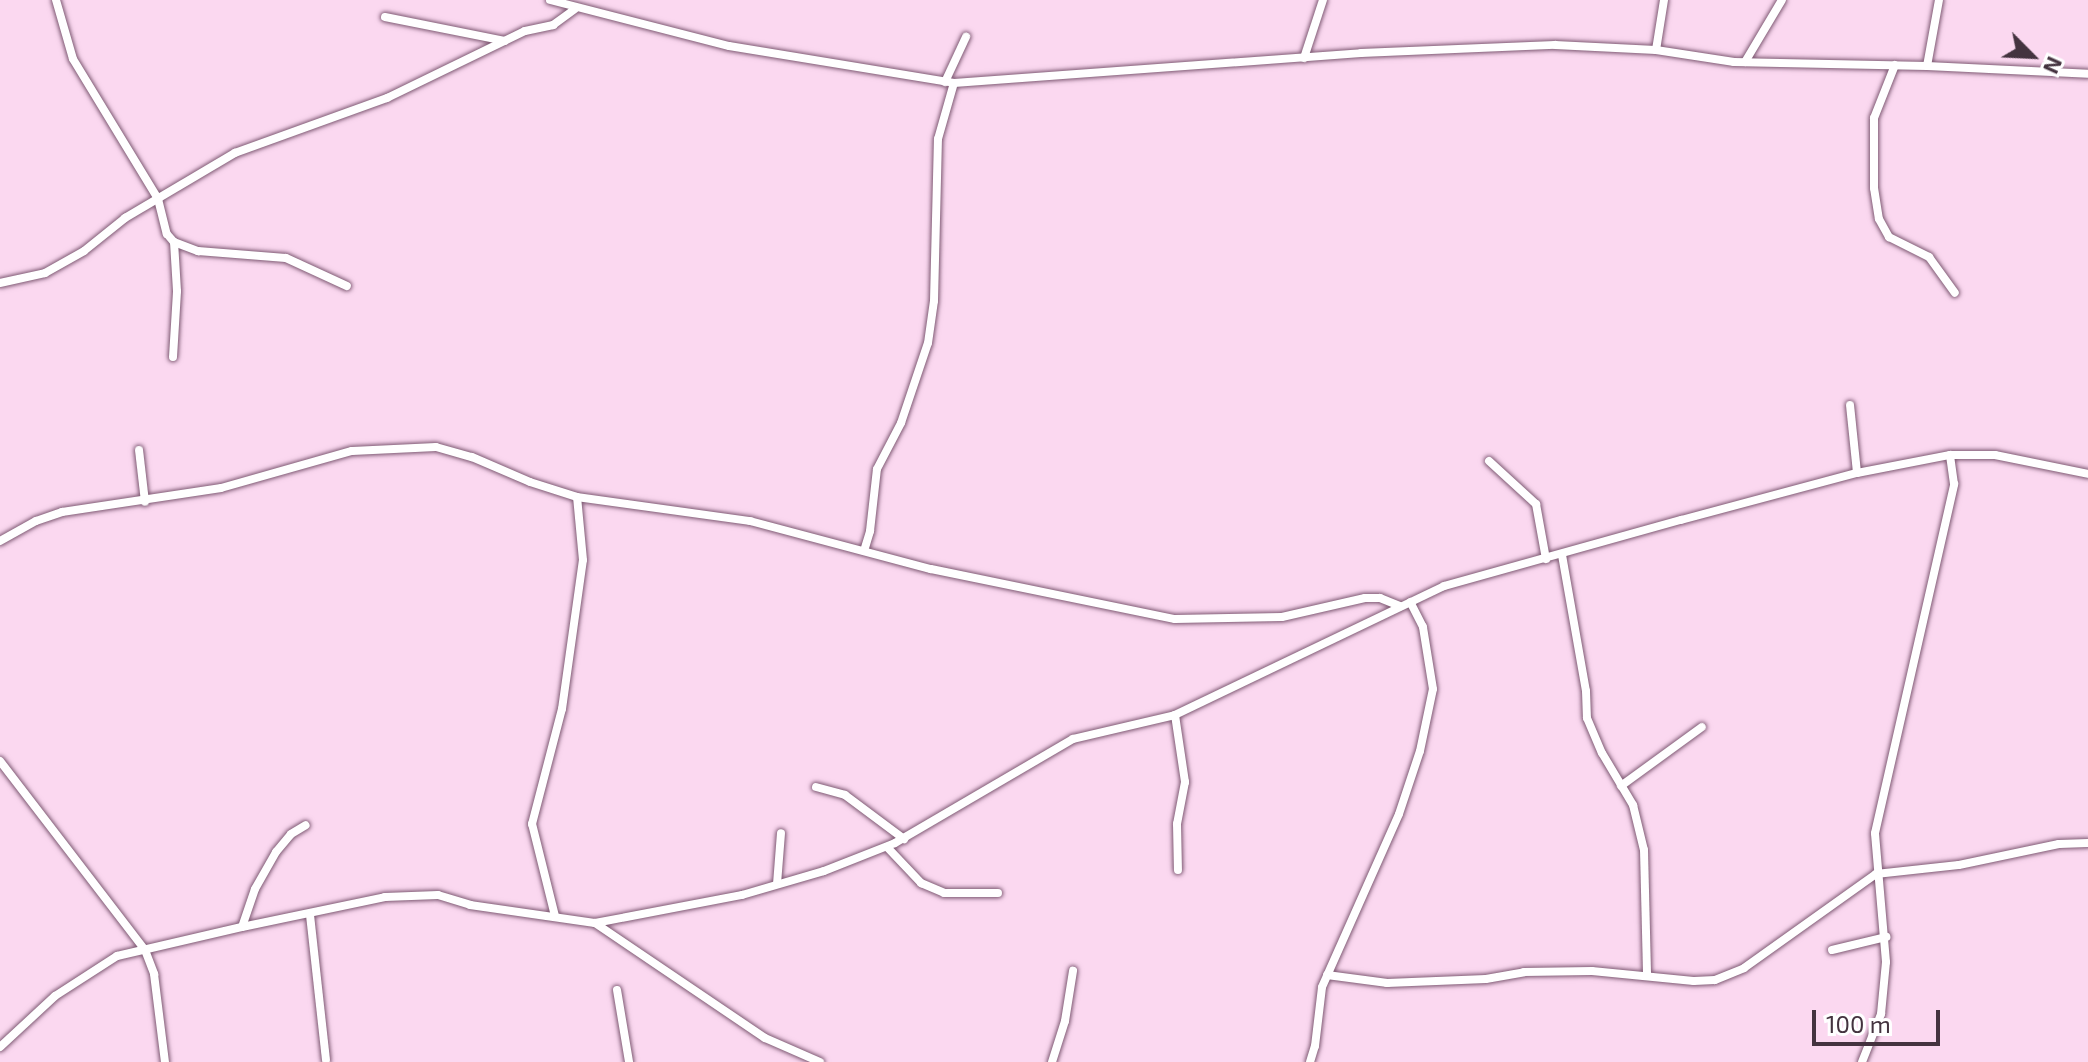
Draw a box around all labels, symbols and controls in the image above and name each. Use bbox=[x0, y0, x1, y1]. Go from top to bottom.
north arrow bbox=[1992, 16, 2072, 96]
text: N bbox=[2039, 53, 2069, 78]
scale bar bbox=[1816, 994, 1944, 1044]
text: 100 m bbox=[1826, 1009, 1891, 1038]

